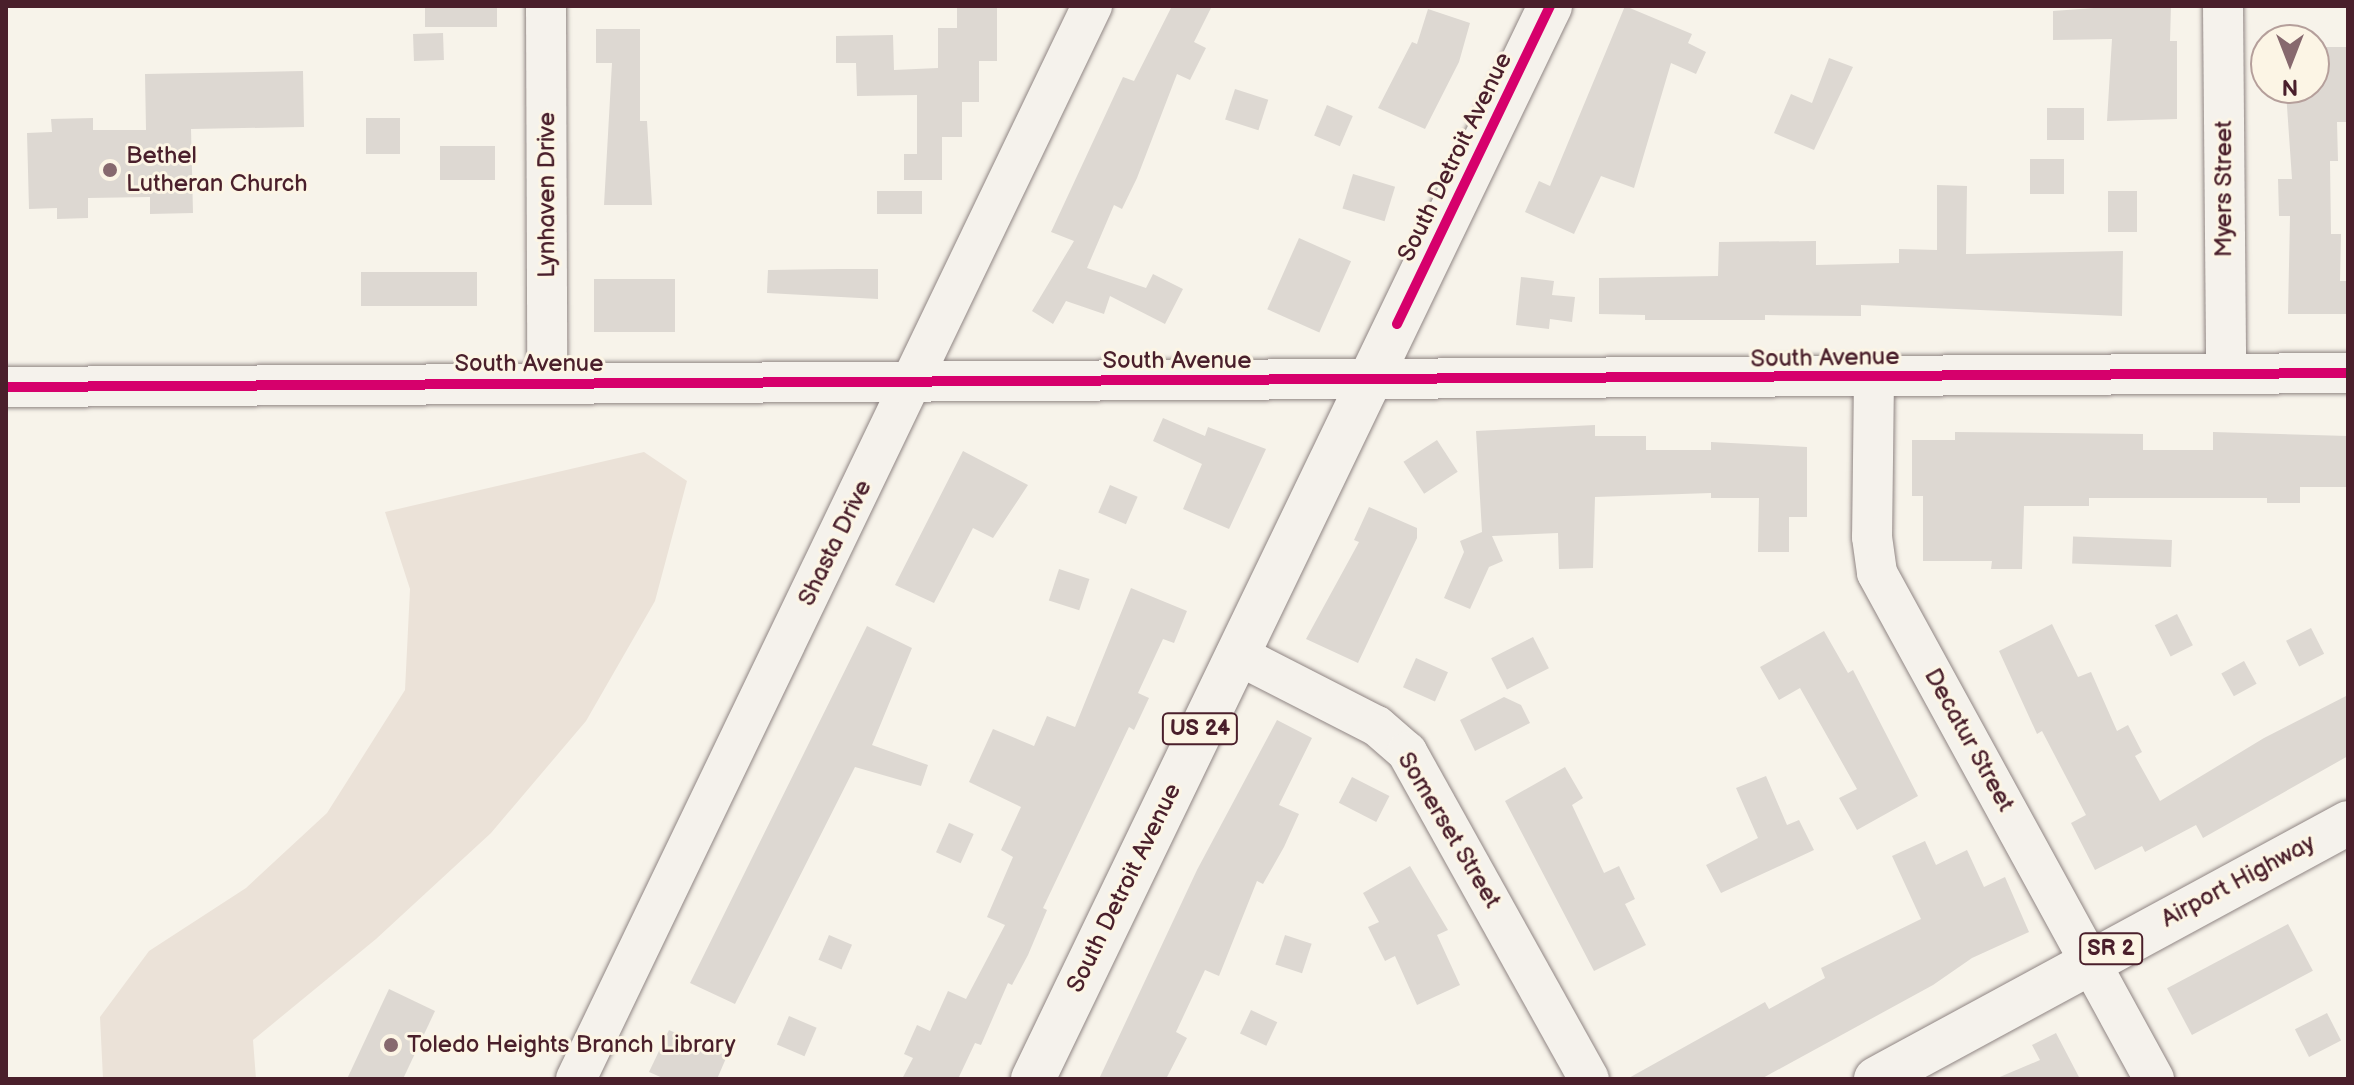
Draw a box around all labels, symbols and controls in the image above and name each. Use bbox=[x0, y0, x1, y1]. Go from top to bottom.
north arrow bbox=[2250, 24, 2330, 104]
street label: South Detroit Avenue bbox=[1392, 48, 1518, 266]
text: N bbox=[2282, 73, 2298, 100]
street label: Lynhaven Drive bbox=[533, 112, 561, 278]
street label: Myers Street bbox=[2210, 120, 2238, 258]
place label: Bethel Lutheran Church bbox=[126, 142, 308, 198]
marker: Bethel Lutheran Church bbox=[101, 161, 119, 179]
street label: South Avenue bbox=[1750, 342, 1900, 374]
street label: South Avenue bbox=[1103, 347, 1251, 375]
street label: South Avenue bbox=[455, 350, 603, 378]
street label: Shasta Drive bbox=[792, 475, 878, 611]
street label: Decatur Street bbox=[1918, 663, 2020, 817]
road number: US 24 bbox=[1160, 711, 1240, 747]
street label: Somerset Street bbox=[1391, 747, 1507, 913]
street label: South Detroit Avenue bbox=[1061, 779, 1187, 997]
street label: Airport Highway bbox=[2156, 828, 2320, 934]
road number: SR 2 bbox=[2079, 931, 2143, 967]
place label: Toledo Heights Branch Library bbox=[407, 1031, 735, 1059]
marker: Toledo Heights Branch Library bbox=[382, 1036, 400, 1054]

